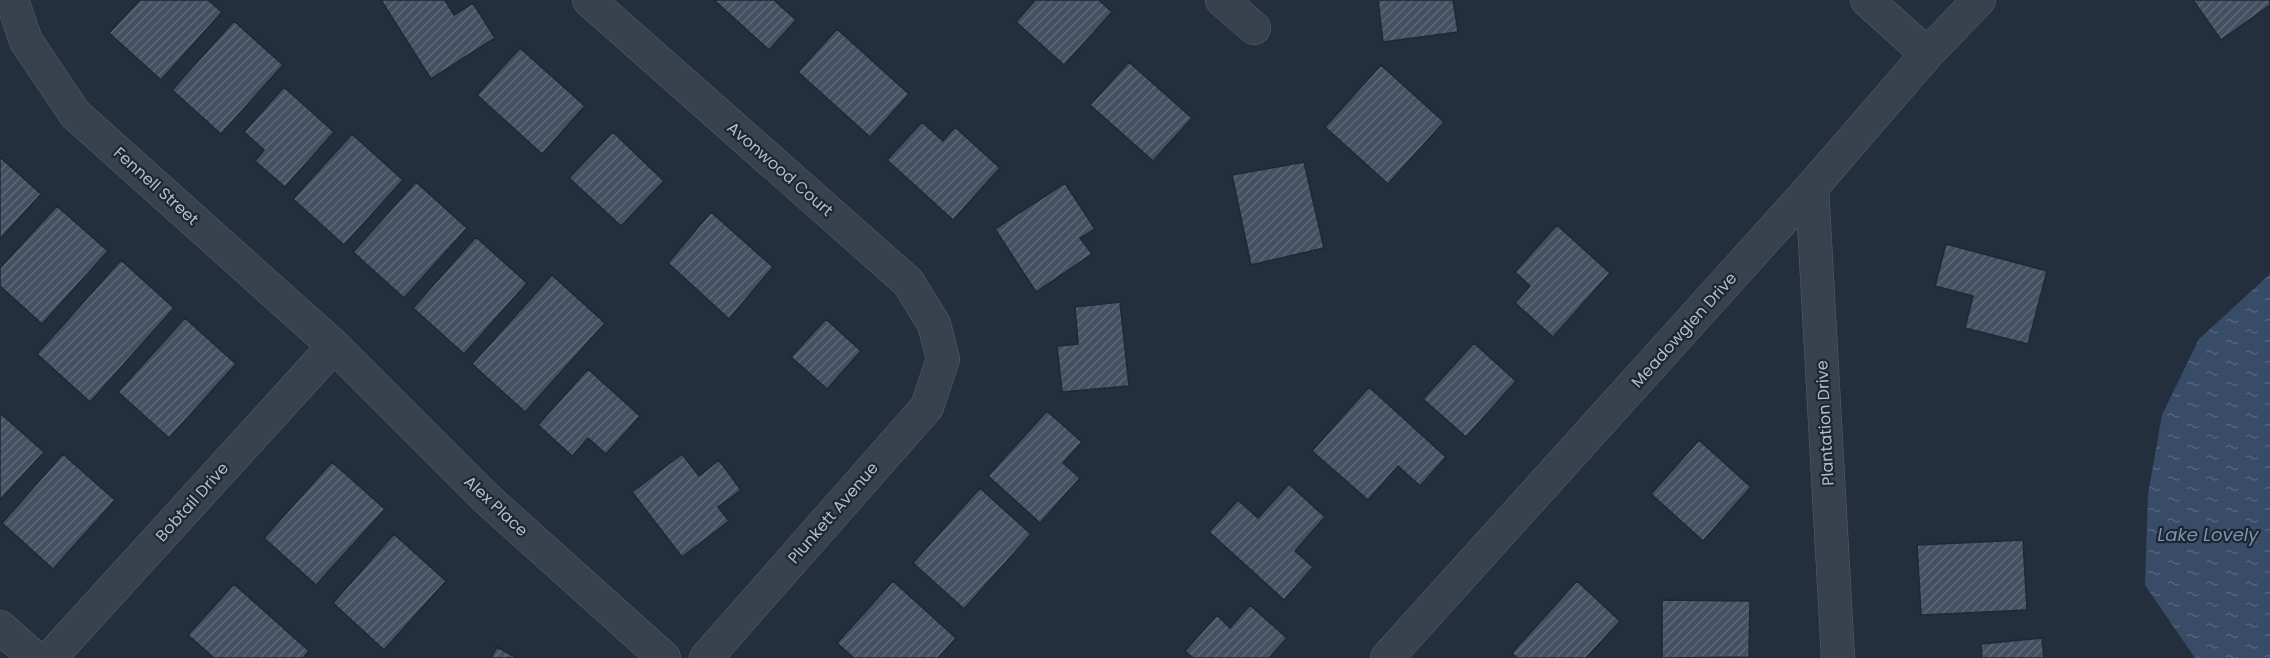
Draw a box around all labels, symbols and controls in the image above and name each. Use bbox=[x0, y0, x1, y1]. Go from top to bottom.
street label: Avonwood Court bbox=[722, 117, 838, 222]
street label: Fennell Street bbox=[108, 142, 204, 231]
street label: Meadowglen Drive bbox=[1626, 267, 1742, 393]
street label: Plantation Drive bbox=[1810, 360, 1840, 486]
street label: Bobtail Drive bbox=[150, 457, 234, 547]
street label: Plunkett Avenue bbox=[782, 457, 884, 569]
street label: Alex Place bbox=[459, 470, 533, 542]
water label: Lake Lovely bbox=[2158, 522, 2259, 547]

